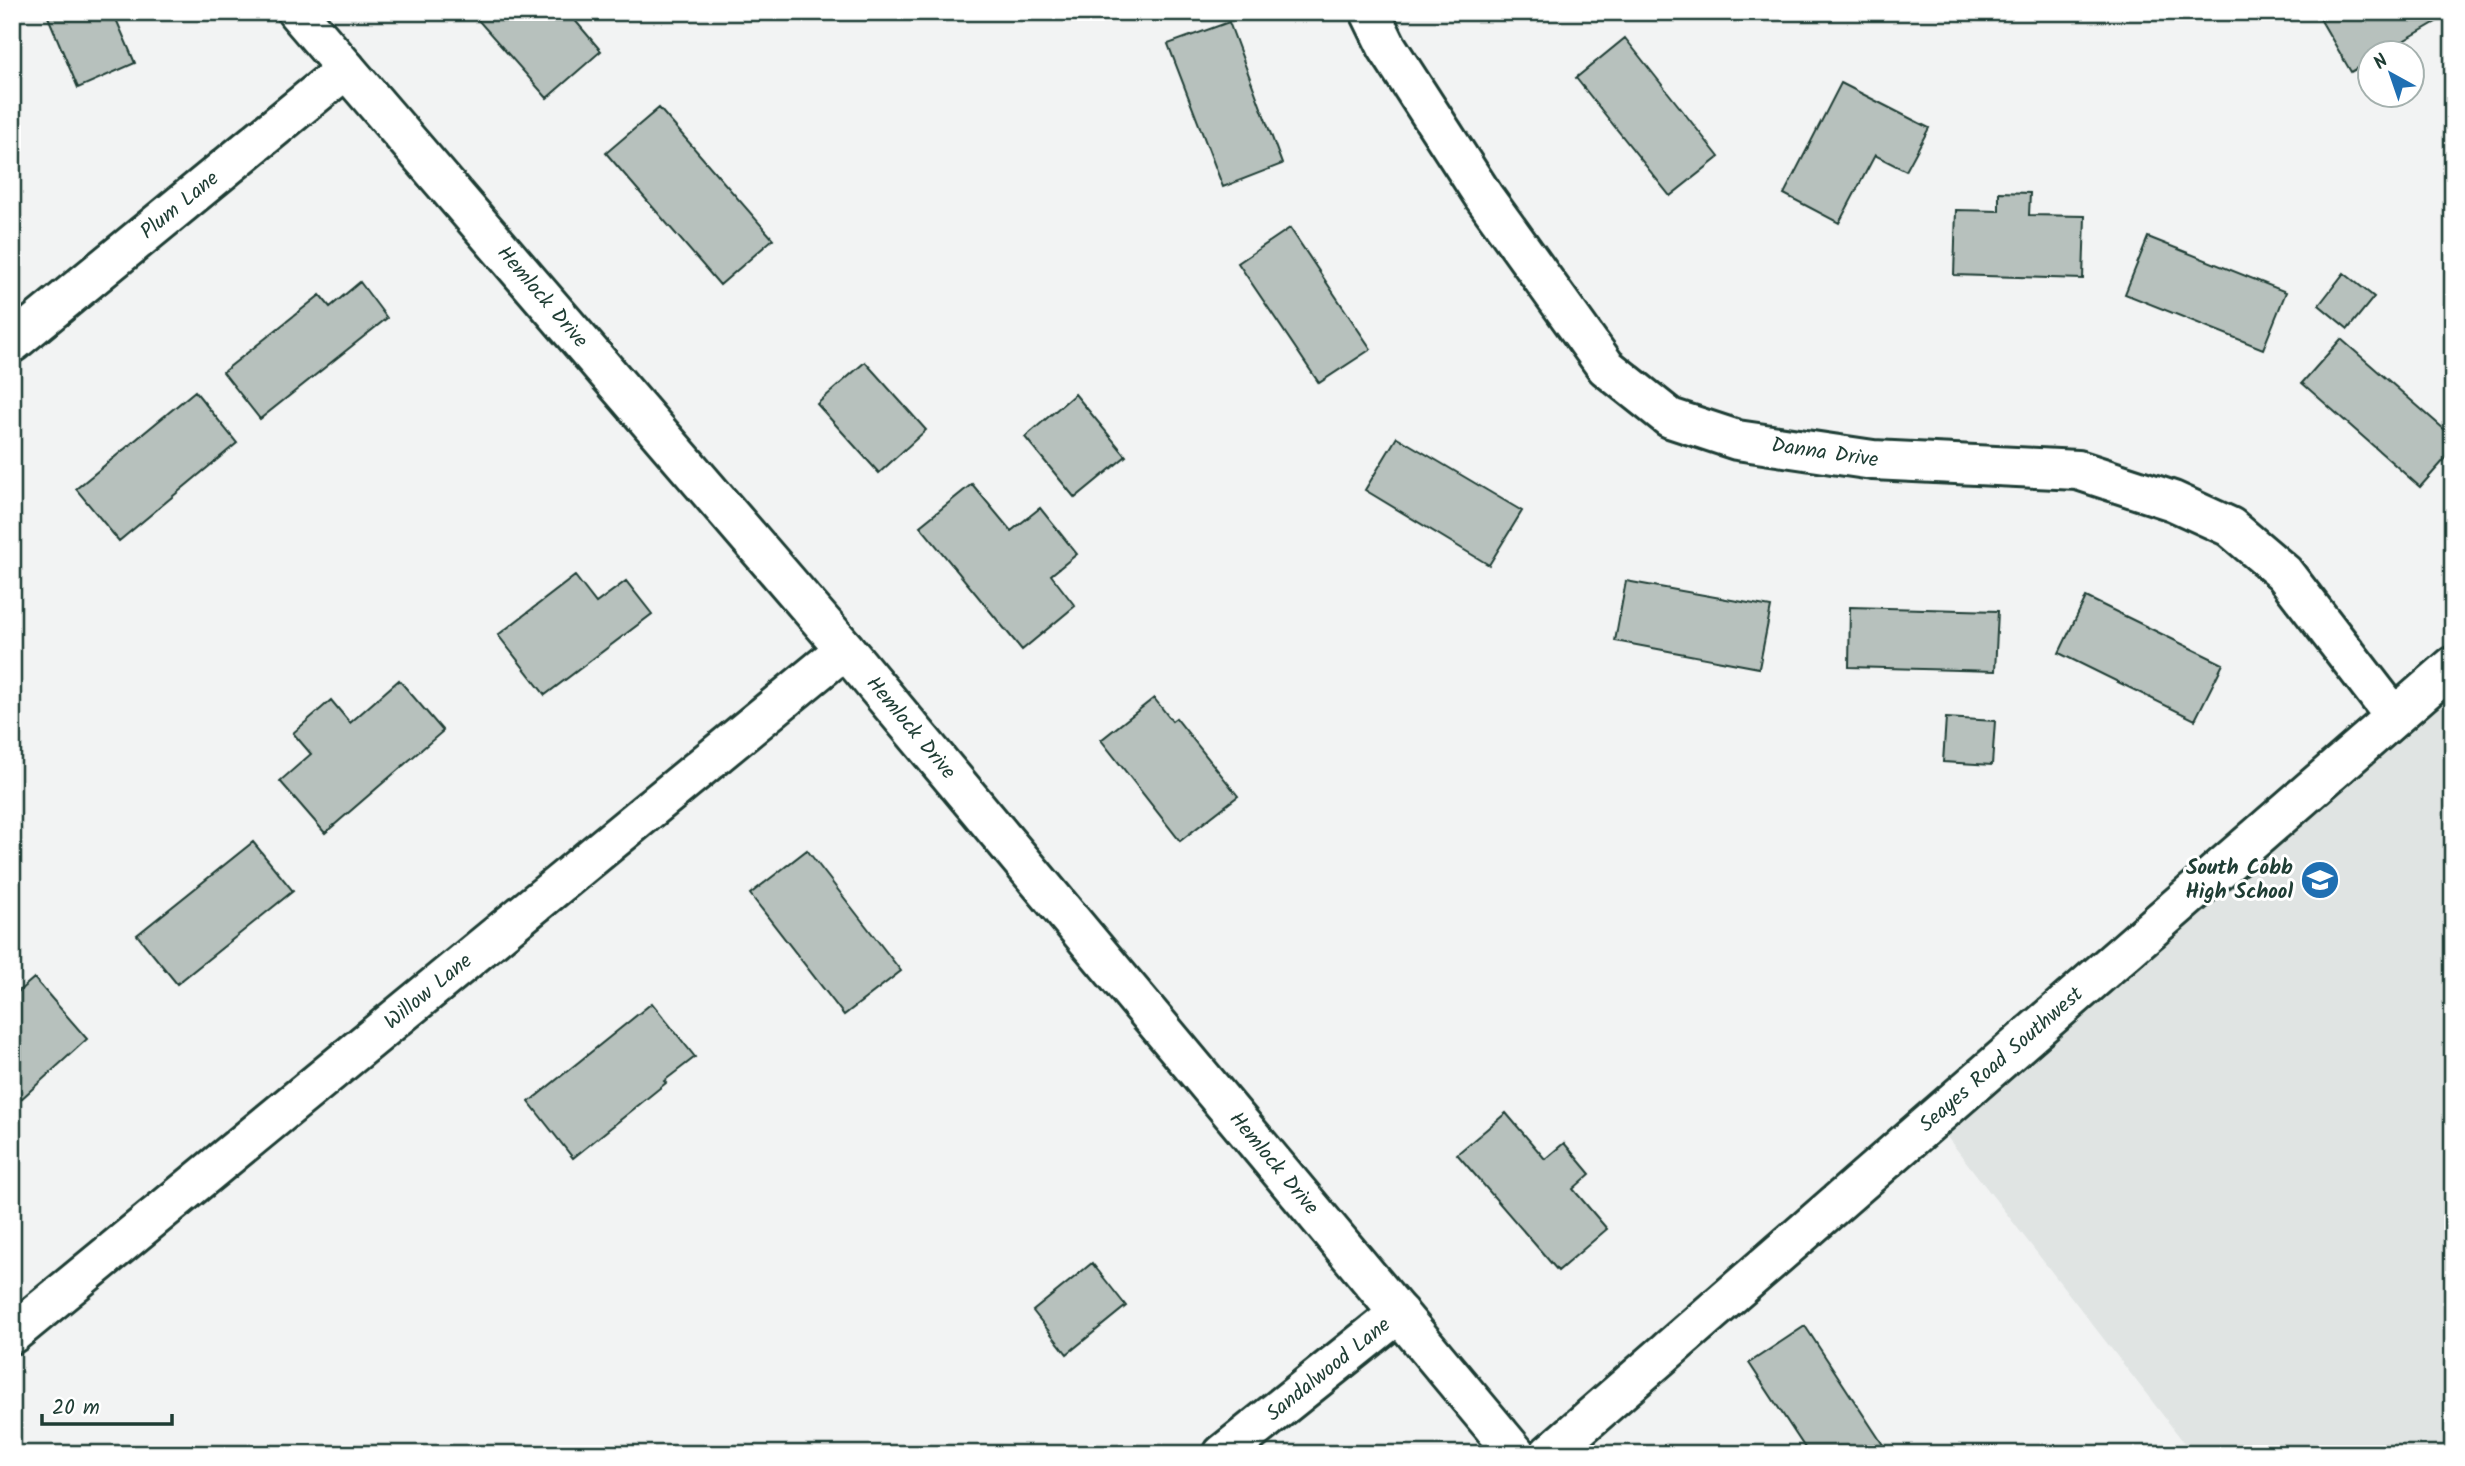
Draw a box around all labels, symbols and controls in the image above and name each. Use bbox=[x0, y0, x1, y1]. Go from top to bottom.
north arrow bbox=[2356, 38, 2426, 108]
text: N bbox=[2367, 47, 2396, 78]
street label: Plum Lane bbox=[133, 163, 227, 248]
street label: Hemlock Drive bbox=[488, 238, 596, 356]
street label: Danna Drive bbox=[1769, 429, 1880, 477]
street label: Hemlock Drive bbox=[858, 669, 964, 787]
place label: South Cobb High School bbox=[2185, 852, 2293, 909]
school or university icon: South Cobb High School bbox=[2299, 859, 2341, 901]
street label: Willow Lane bbox=[377, 945, 480, 1038]
street label: Seayes Road Southwest bbox=[1912, 978, 2091, 1141]
street label: Hemlock Drive bbox=[1221, 1104, 1327, 1223]
street label: Sandalwood Lane bbox=[1259, 1309, 1398, 1430]
scale bar bbox=[42, 1382, 172, 1426]
text: 20 m bbox=[52, 1392, 100, 1425]

